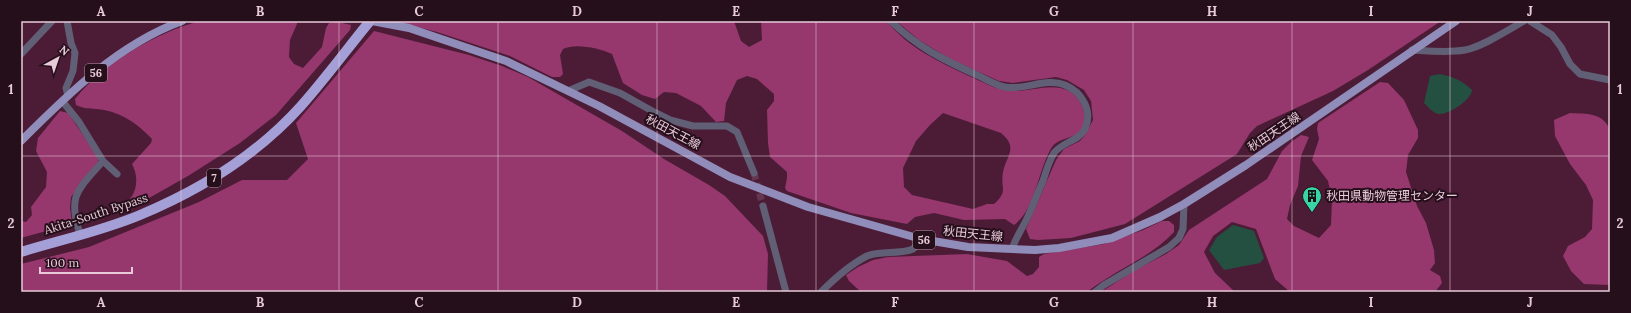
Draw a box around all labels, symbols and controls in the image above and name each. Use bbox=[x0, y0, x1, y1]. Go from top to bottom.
text: A bbox=[97, 3, 106, 20]
text: B bbox=[256, 3, 265, 20]
text: C bbox=[415, 3, 424, 20]
text: D bbox=[572, 3, 582, 20]
text: E bbox=[732, 3, 740, 20]
text: F bbox=[891, 3, 899, 20]
text: G bbox=[1049, 3, 1059, 20]
text: H bbox=[1207, 3, 1217, 20]
text: I bbox=[1368, 3, 1374, 20]
text: J bbox=[1527, 3, 1533, 20]
north arrow bbox=[38, 38, 78, 78]
text: N bbox=[57, 42, 73, 59]
road number: 56 bbox=[85, 64, 107, 82]
text: 1 bbox=[8, 81, 14, 98]
text: 1 bbox=[1617, 81, 1623, 98]
street label: 秋田天王線 bbox=[1245, 109, 1303, 155]
street label: 秋田天王線 bbox=[643, 111, 703, 152]
road number: 7 bbox=[207, 169, 221, 187]
building icon: 秋田県動物管理センター bbox=[1301, 185, 1323, 213]
place label: 秋田県動物管理センター bbox=[1326, 188, 1458, 203]
street label: Akita-South Bypass bbox=[41, 190, 150, 238]
text: 2 bbox=[8, 215, 15, 232]
text: 2 bbox=[1617, 215, 1624, 232]
street label: 秋田天王線 bbox=[942, 223, 1004, 244]
road number: 56 bbox=[913, 231, 935, 249]
scale bar bbox=[40, 249, 132, 275]
text: 100 m bbox=[46, 255, 79, 270]
text: A bbox=[97, 294, 106, 311]
text: B bbox=[256, 294, 265, 311]
text: C bbox=[415, 294, 424, 311]
text: D bbox=[572, 294, 582, 311]
text: E bbox=[732, 294, 740, 311]
text: F bbox=[891, 294, 899, 311]
text: G bbox=[1049, 294, 1059, 311]
text: H bbox=[1207, 294, 1217, 311]
text: I bbox=[1368, 294, 1374, 311]
text: J bbox=[1527, 294, 1533, 311]

